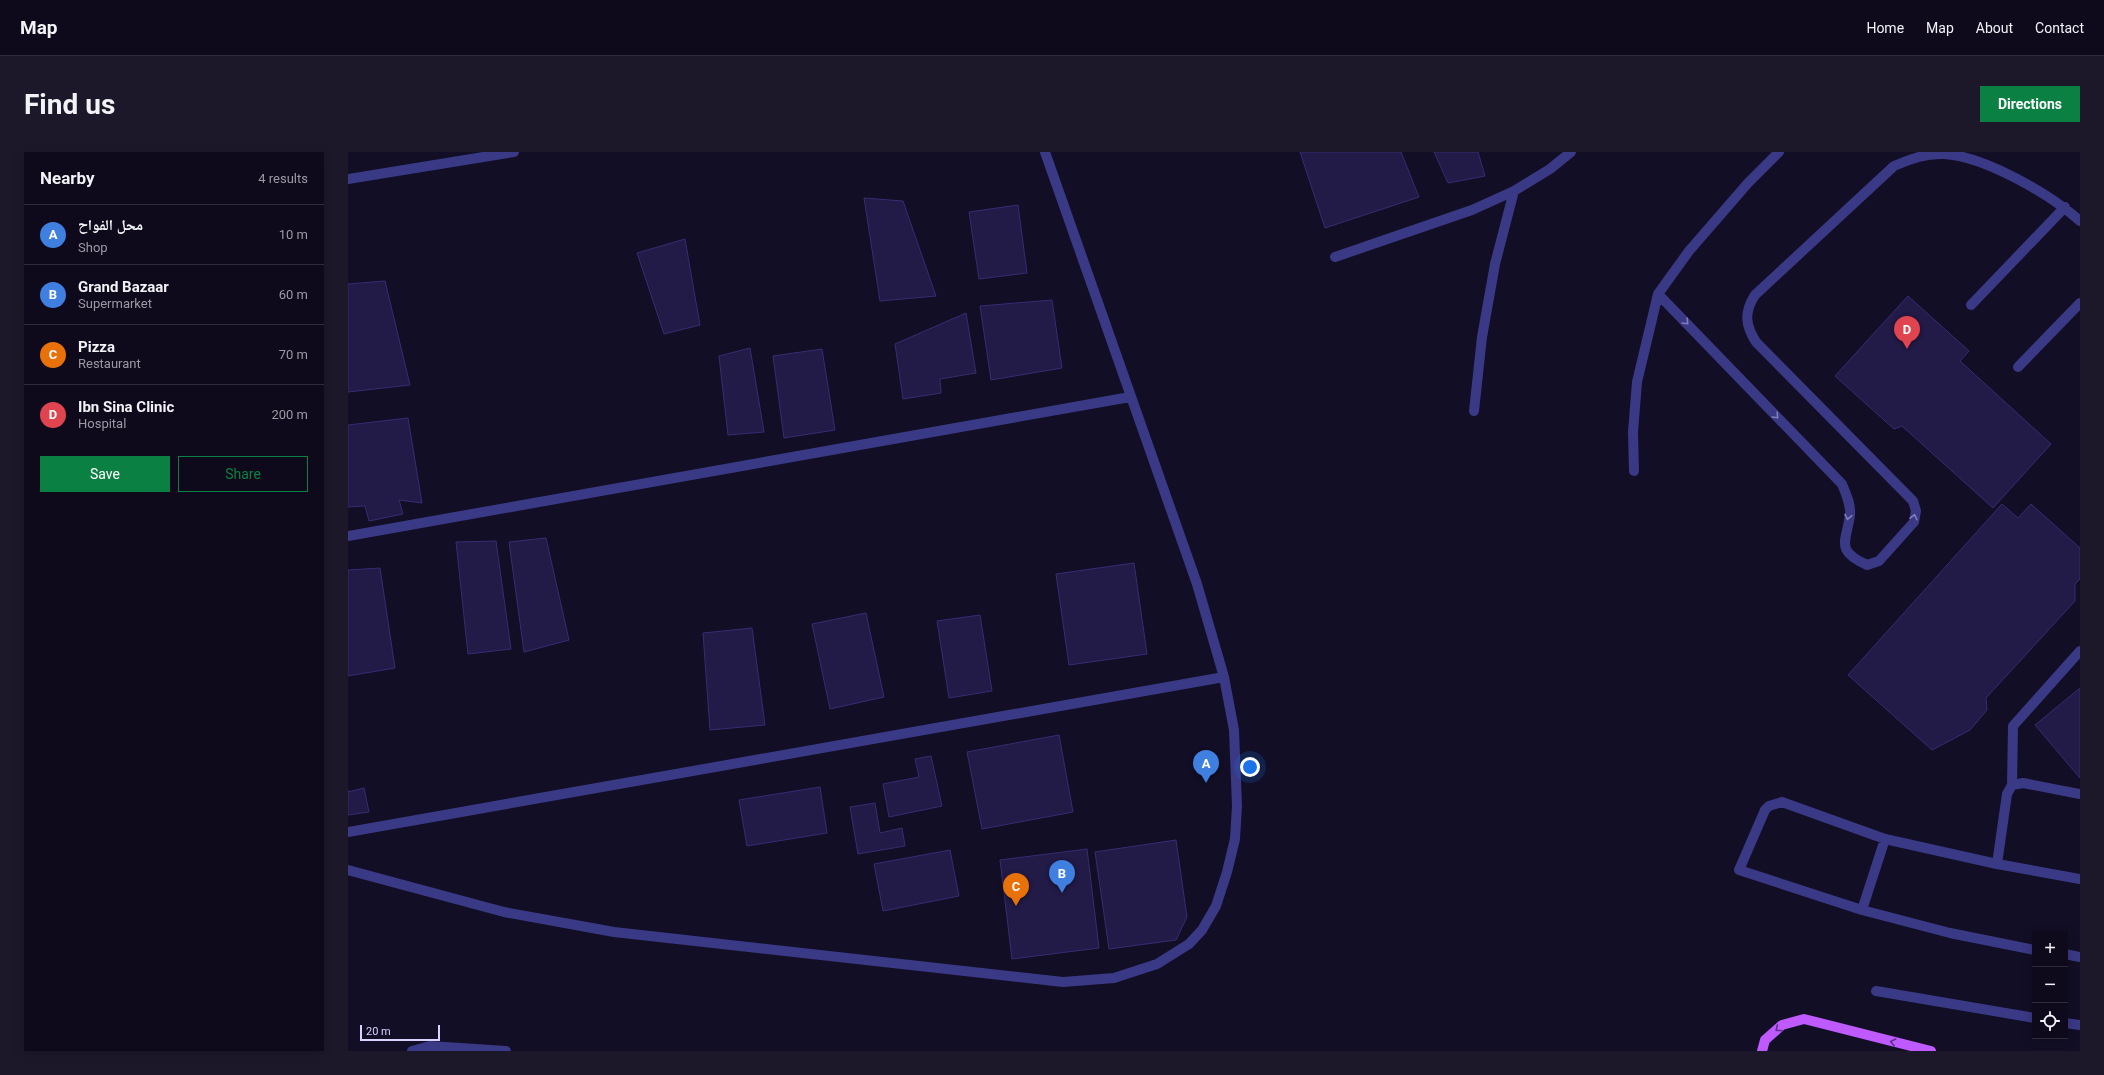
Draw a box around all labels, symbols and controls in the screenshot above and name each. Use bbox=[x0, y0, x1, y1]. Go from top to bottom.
text: Map bbox=[20, 16, 58, 39]
text: Home bbox=[1866, 20, 1904, 36]
text: Map bbox=[1926, 20, 1954, 36]
text: About bbox=[1976, 20, 2013, 36]
text: Contact bbox=[2035, 20, 2084, 36]
button: Directions bbox=[1980, 86, 2080, 122]
text: Find us bbox=[24, 88, 115, 121]
text: Nearby bbox=[40, 168, 95, 188]
text: 4 results bbox=[258, 171, 308, 186]
text: محل الفواح bbox=[78, 216, 143, 234]
text: A bbox=[49, 227, 57, 242]
text: 10 m bbox=[279, 227, 308, 242]
text: Shop bbox=[78, 240, 108, 255]
text: Grand Bazaar bbox=[78, 278, 169, 296]
text: B bbox=[49, 287, 57, 302]
text: 60 m bbox=[279, 287, 308, 302]
text: Supermarket bbox=[78, 296, 152, 311]
pin: D bbox=[1894, 316, 1920, 349]
one-way arrow bbox=[1681, 317, 1688, 325]
text: Pizza bbox=[78, 338, 115, 356]
text: C bbox=[49, 347, 57, 362]
text: 70 m bbox=[279, 347, 308, 362]
text: Restaurant bbox=[78, 356, 141, 371]
text: Ibn Sina Clinic bbox=[78, 398, 174, 416]
text: D bbox=[49, 407, 57, 422]
text: 200 m bbox=[271, 407, 308, 422]
one-way arrow bbox=[1771, 411, 1779, 419]
text: Hospital bbox=[78, 416, 126, 431]
button: Save bbox=[40, 456, 170, 492]
button: Share bbox=[178, 456, 308, 492]
one-way arrow bbox=[1910, 513, 1918, 520]
one-way arrow bbox=[1844, 514, 1853, 521]
pin: A bbox=[1193, 750, 1219, 783]
your location bbox=[1240, 757, 1260, 777]
pin: B bbox=[1049, 860, 1075, 893]
pin: C bbox=[1003, 873, 1029, 906]
map controls bbox=[2032, 931, 2068, 1039]
button: + bbox=[2032, 931, 2068, 967]
button: − bbox=[2032, 967, 2068, 1003]
button: locate bbox=[2032, 1003, 2068, 1039]
scale bar bbox=[360, 1023, 440, 1042]
one-way arrow bbox=[1775, 1024, 1783, 1031]
text: 20 m bbox=[366, 1025, 391, 1038]
one-way arrow bbox=[1889, 1039, 1896, 1047]

